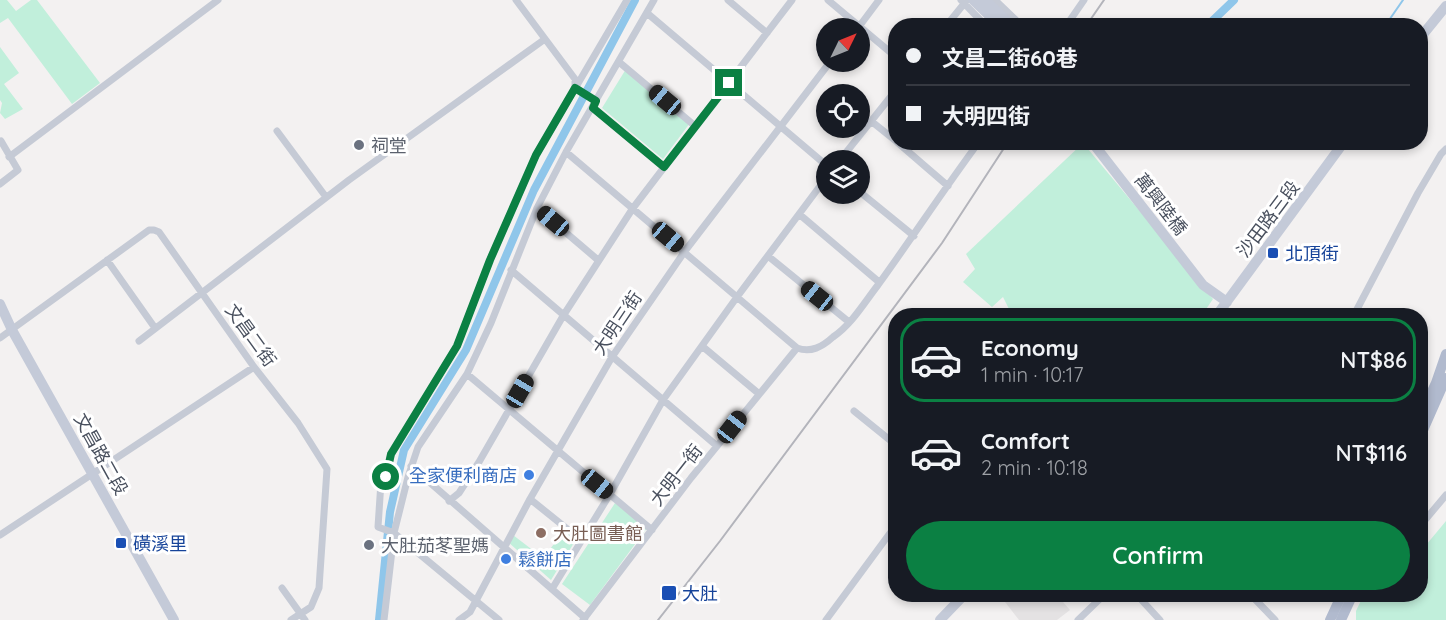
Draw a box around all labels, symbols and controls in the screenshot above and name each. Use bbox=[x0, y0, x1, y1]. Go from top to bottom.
north arrow bbox=[816, 18, 870, 72]
map controls bbox=[816, 18, 870, 204]
text: 文昌二街60巷 bbox=[942, 44, 1078, 72]
route end bbox=[715, 69, 742, 96]
car bbox=[645, 82, 685, 118]
button: locate bbox=[816, 84, 870, 138]
text: 大明四街 bbox=[942, 102, 1030, 130]
place label: 祠堂 bbox=[371, 134, 407, 157]
marker: 祠堂 bbox=[352, 138, 366, 152]
button: layers bbox=[816, 150, 870, 204]
street label: 萬興陸橋 bbox=[1130, 169, 1192, 239]
street label: 沙田路三段 bbox=[1232, 176, 1304, 262]
car bbox=[533, 203, 573, 239]
car bbox=[648, 219, 688, 255]
place label: 北頂街 bbox=[1285, 242, 1339, 265]
marker: 北頂街 bbox=[1266, 246, 1280, 260]
car bbox=[797, 278, 837, 314]
street label: 大明三街 bbox=[587, 287, 647, 359]
street label: 文昌二街 bbox=[221, 299, 281, 371]
icon: car bbox=[909, 333, 963, 387]
text: Economy bbox=[981, 334, 1079, 362]
text: NT$86 bbox=[1340, 346, 1407, 374]
text: 1 min · 10:17 bbox=[981, 362, 1083, 387]
car bbox=[503, 371, 537, 411]
car bbox=[714, 407, 750, 447]
street label: 文昌路二段 bbox=[69, 409, 133, 499]
icon: car bbox=[909, 426, 963, 480]
text: Comfort bbox=[981, 427, 1070, 455]
text: NT$116 bbox=[1335, 439, 1407, 467]
street label: 大明一街 bbox=[645, 440, 707, 510]
text: 2 min · 10:18 bbox=[981, 455, 1088, 480]
route start bbox=[372, 463, 399, 490]
place label: 全家便利商店 bbox=[409, 464, 517, 487]
car bbox=[577, 466, 617, 502]
marker: 全家便利商店 bbox=[522, 468, 536, 482]
button: Confirm bbox=[906, 521, 1410, 590]
place label: 大肚圖書館 bbox=[553, 522, 643, 545]
marker: 大肚圖書館 bbox=[534, 526, 548, 540]
place label: 磺溪里 bbox=[133, 532, 187, 555]
place label: 大肚茄苳聖媽 bbox=[381, 534, 489, 557]
marker: 磺溪里 bbox=[114, 536, 128, 550]
marker: 大肚茄苳聖媽 bbox=[362, 538, 376, 552]
place label: 鬆餅店 bbox=[518, 548, 572, 571]
marker: 鬆餅店 bbox=[499, 552, 513, 566]
place label: 大肚 bbox=[682, 582, 718, 605]
marker: 大肚 bbox=[660, 584, 678, 602]

